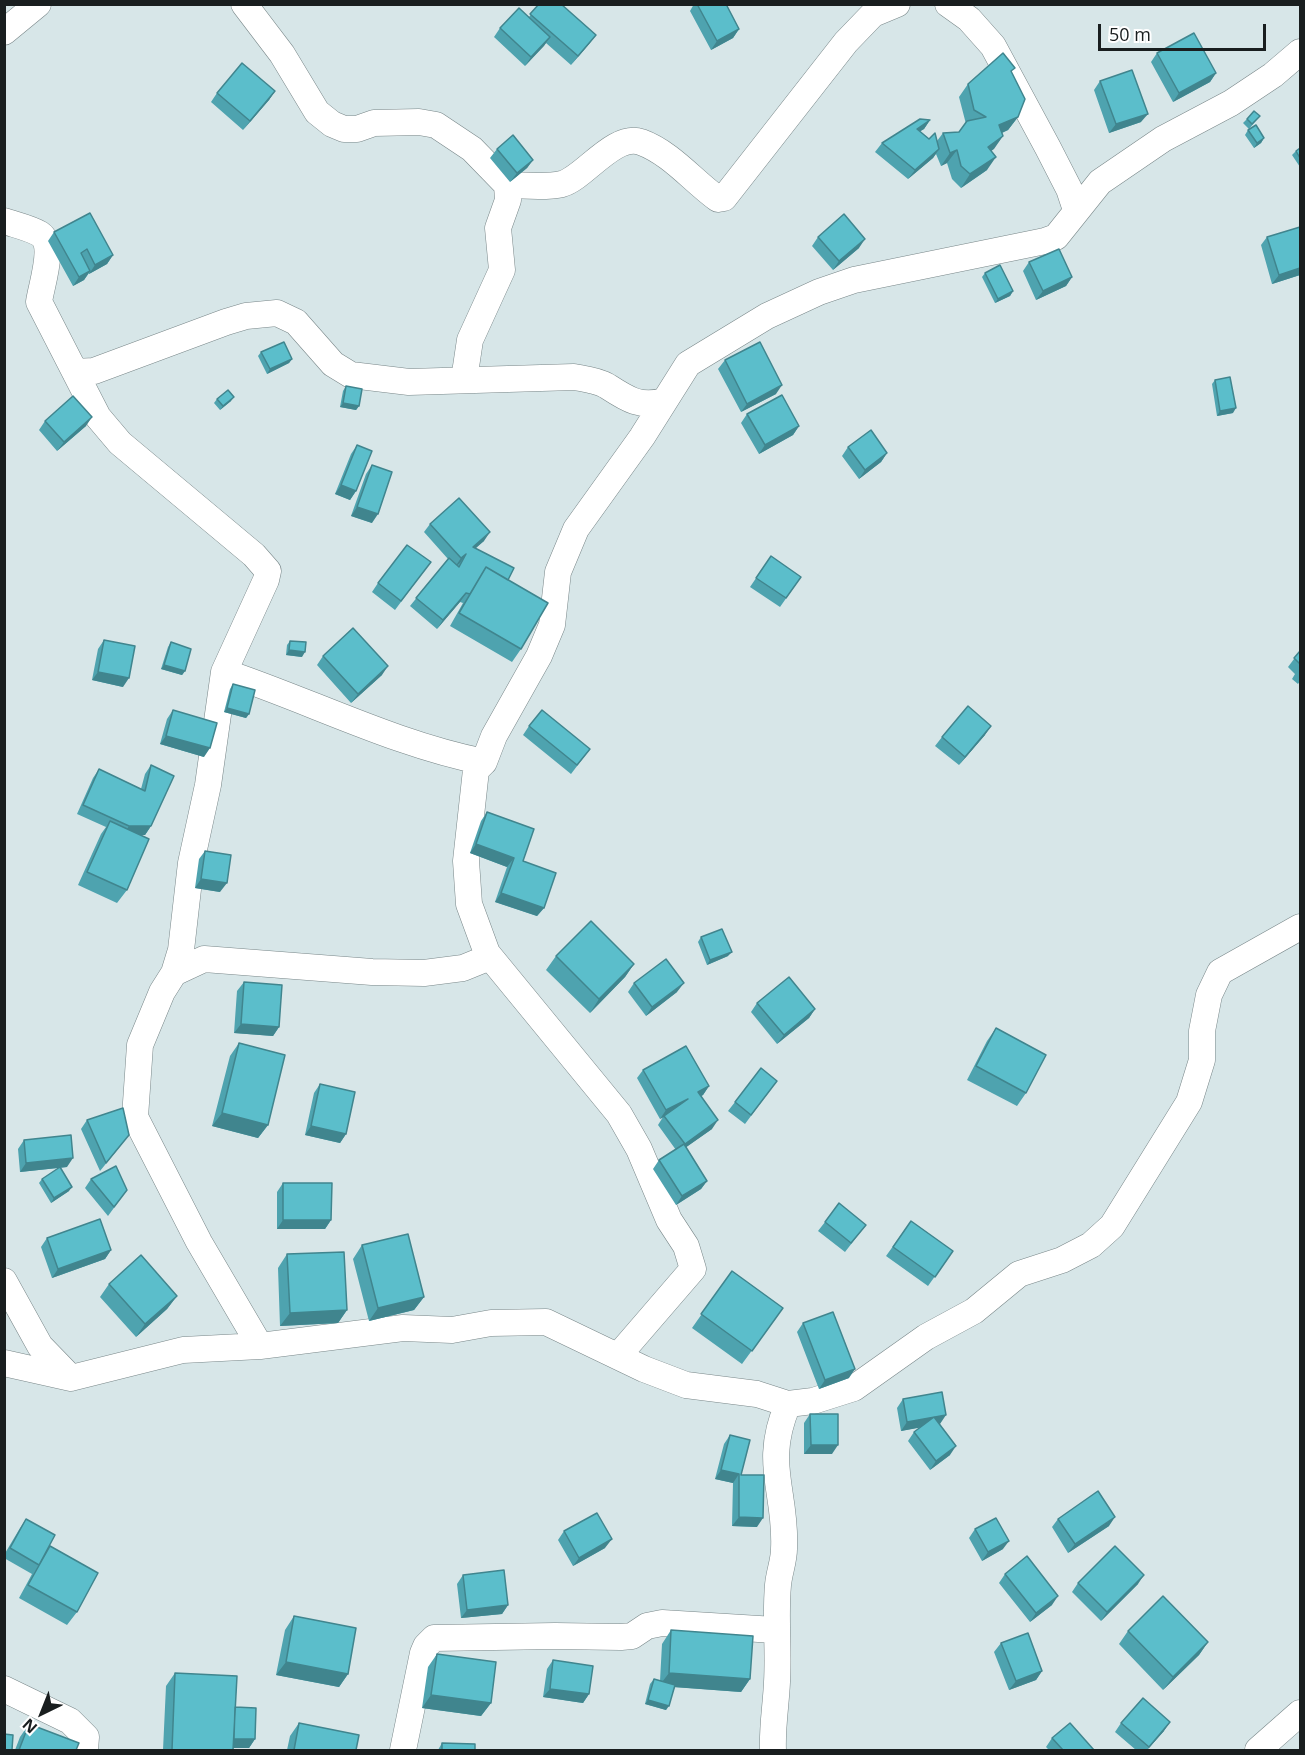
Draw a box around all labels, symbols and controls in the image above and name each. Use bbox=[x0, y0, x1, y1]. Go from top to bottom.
scale bar bbox=[1101, 12, 1269, 50]
text: 50 m bbox=[1109, 22, 1151, 46]
north arrow bbox=[12, 1683, 72, 1743]
text: N bbox=[17, 1714, 42, 1739]

